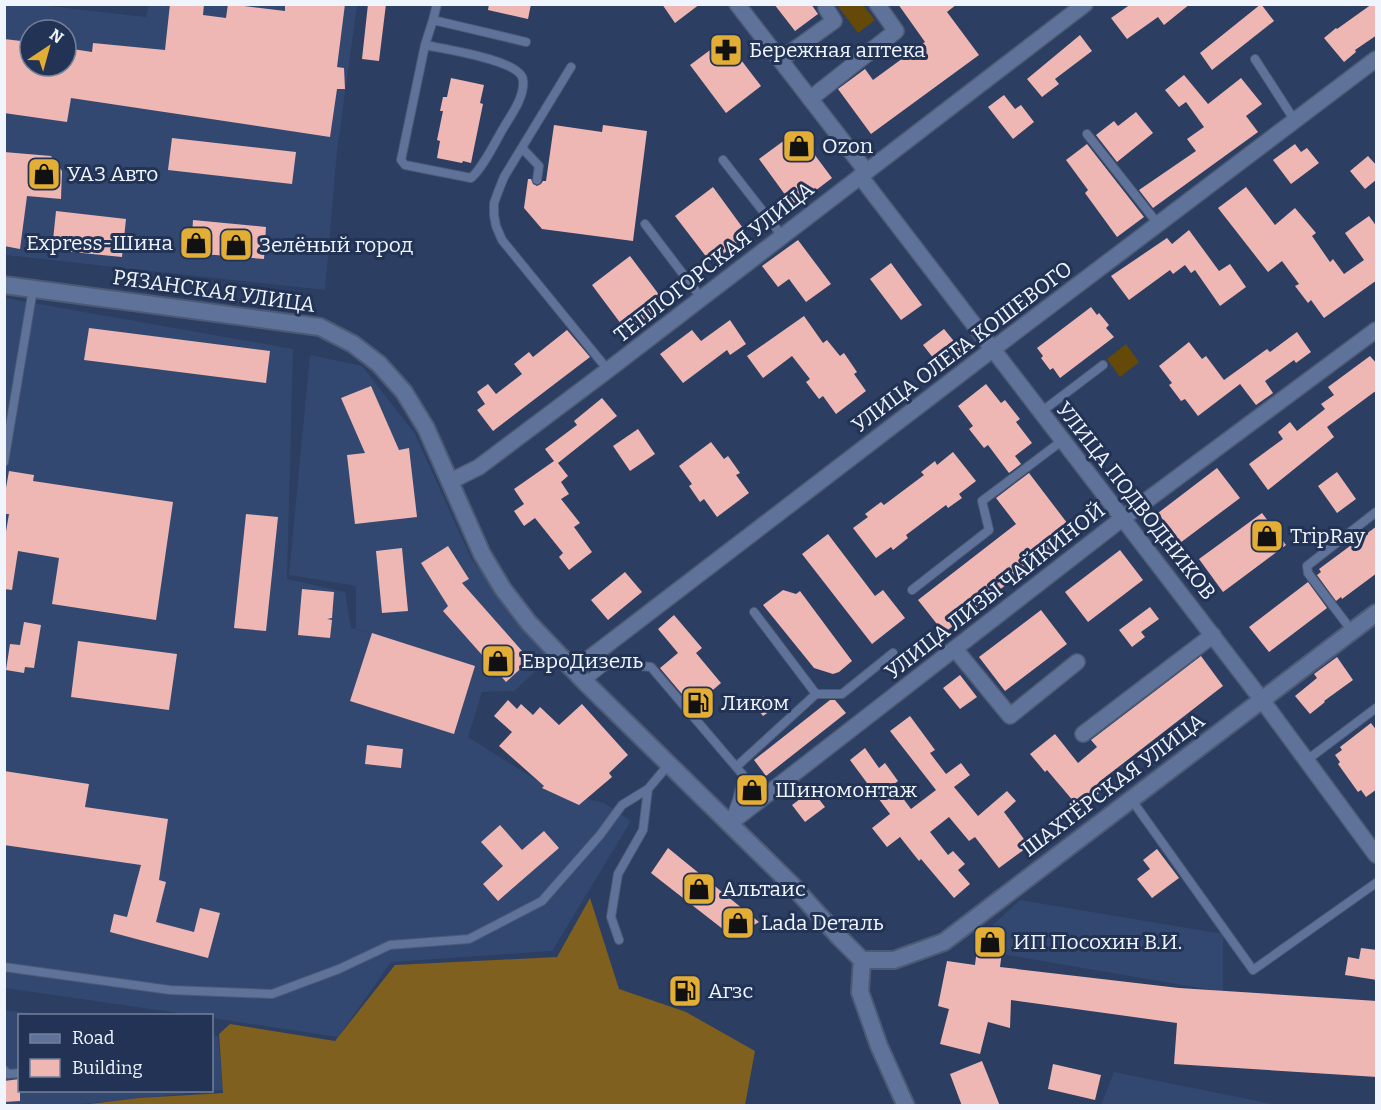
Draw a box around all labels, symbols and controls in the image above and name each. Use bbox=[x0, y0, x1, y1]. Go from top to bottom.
north arrow bbox=[18, 18, 78, 78]
text: N bbox=[46, 25, 67, 48]
pharmacy icon: Бережная аптека bbox=[708, 32, 744, 68]
place label: Бережная аптека bbox=[749, 37, 926, 63]
shop icon: Ozon bbox=[781, 128, 817, 164]
place label: Ozon bbox=[822, 133, 873, 159]
shop icon: УАЗ Авто bbox=[26, 156, 62, 192]
place label: УАЗ Авто bbox=[67, 161, 158, 187]
street label: ТЕПЛОГОРСКАЯ УЛИЦА bbox=[609, 176, 819, 348]
shop icon: Express-Шина bbox=[178, 225, 214, 261]
shop icon: Зелёный город bbox=[218, 227, 254, 263]
place label: Express-Шина bbox=[26, 230, 173, 256]
place label: Зелёный город bbox=[259, 232, 414, 258]
street label: УЛИЦА ОЛЕГА КОШЕВОГО bbox=[847, 256, 1077, 438]
street label: РЯЗАНСКАЯ УЛИЦА bbox=[111, 264, 317, 318]
street label: УЛИЦА ПОДВОДНИКОВ bbox=[1051, 397, 1221, 605]
street label: УЛИЦА ЛИЗЫ ЧАЙКИНОЙ bbox=[880, 497, 1110, 685]
shop icon: TripRay bbox=[1249, 518, 1285, 554]
place label: TripRay bbox=[1290, 523, 1366, 549]
shop icon: ЕвроДизель bbox=[480, 643, 516, 679]
place label: ЕвроДизель bbox=[521, 648, 643, 674]
fuel station icon: Ликом bbox=[680, 685, 716, 721]
place label: Ликом bbox=[721, 690, 789, 716]
street label: ШАХТЁРСКАЯ УЛИЦА bbox=[1016, 708, 1210, 862]
shop icon: Шиномонтаж bbox=[734, 772, 770, 808]
place label: Шиномонтаж bbox=[775, 777, 918, 803]
shop icon: Альтаис bbox=[681, 871, 717, 907]
place label: Альтаис bbox=[722, 876, 806, 902]
shop icon: Lada Dеталь bbox=[720, 905, 756, 941]
place label: Lada Dеталь bbox=[761, 910, 884, 936]
shop icon: ИП Посохин В.И. bbox=[972, 924, 1008, 960]
place label: ИП Посохин В.И. bbox=[1013, 929, 1182, 955]
fuel station icon: Агзс bbox=[667, 973, 703, 1009]
place label: Агзс bbox=[708, 978, 753, 1004]
legend bbox=[18, 1014, 213, 1092]
text: Road bbox=[72, 1027, 115, 1049]
text: Building bbox=[72, 1057, 143, 1079]

